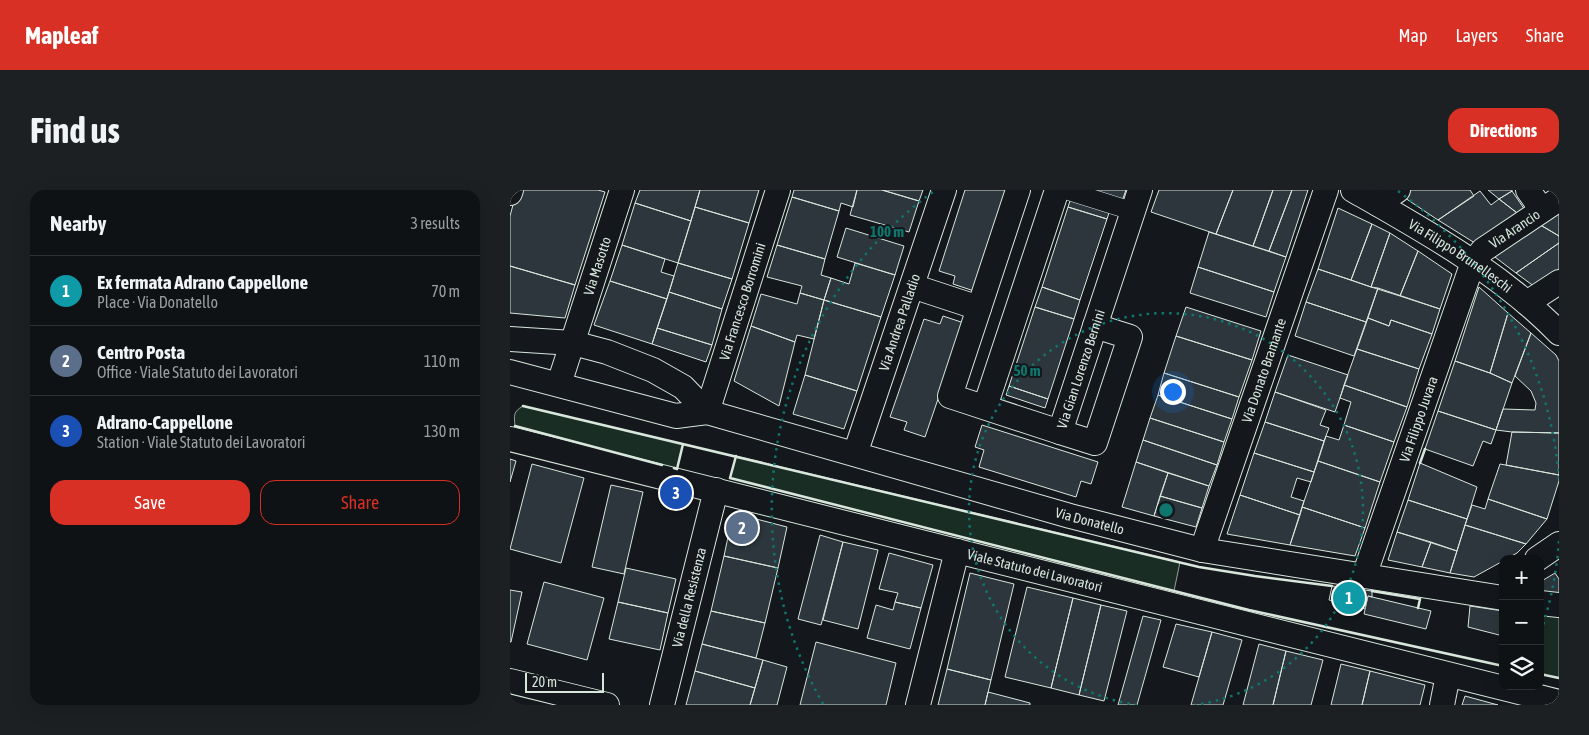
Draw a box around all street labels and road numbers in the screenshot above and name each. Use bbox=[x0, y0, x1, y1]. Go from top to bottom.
street label: Via Arancio bbox=[1486, 206, 1543, 252]
street label: Via Filippo Brunelleschi bbox=[1406, 216, 1515, 296]
street label: Via Masotto bbox=[580, 235, 614, 297]
street label: Via Francesco Borromini bbox=[716, 241, 769, 362]
street label: Via Andrea Palladio bbox=[876, 272, 923, 373]
street label: Via Gian Lorenzo Bernini bbox=[1054, 307, 1108, 431]
street label: Via Donato Bramante bbox=[1238, 316, 1289, 425]
street label: Via Filippo Juvara bbox=[1396, 374, 1441, 464]
street label: Via Donatello bbox=[1054, 504, 1126, 538]
street label: Via della Resistenza bbox=[669, 546, 709, 649]
street label: Viale Statuto dei Lavoratori bbox=[966, 546, 1104, 595]

